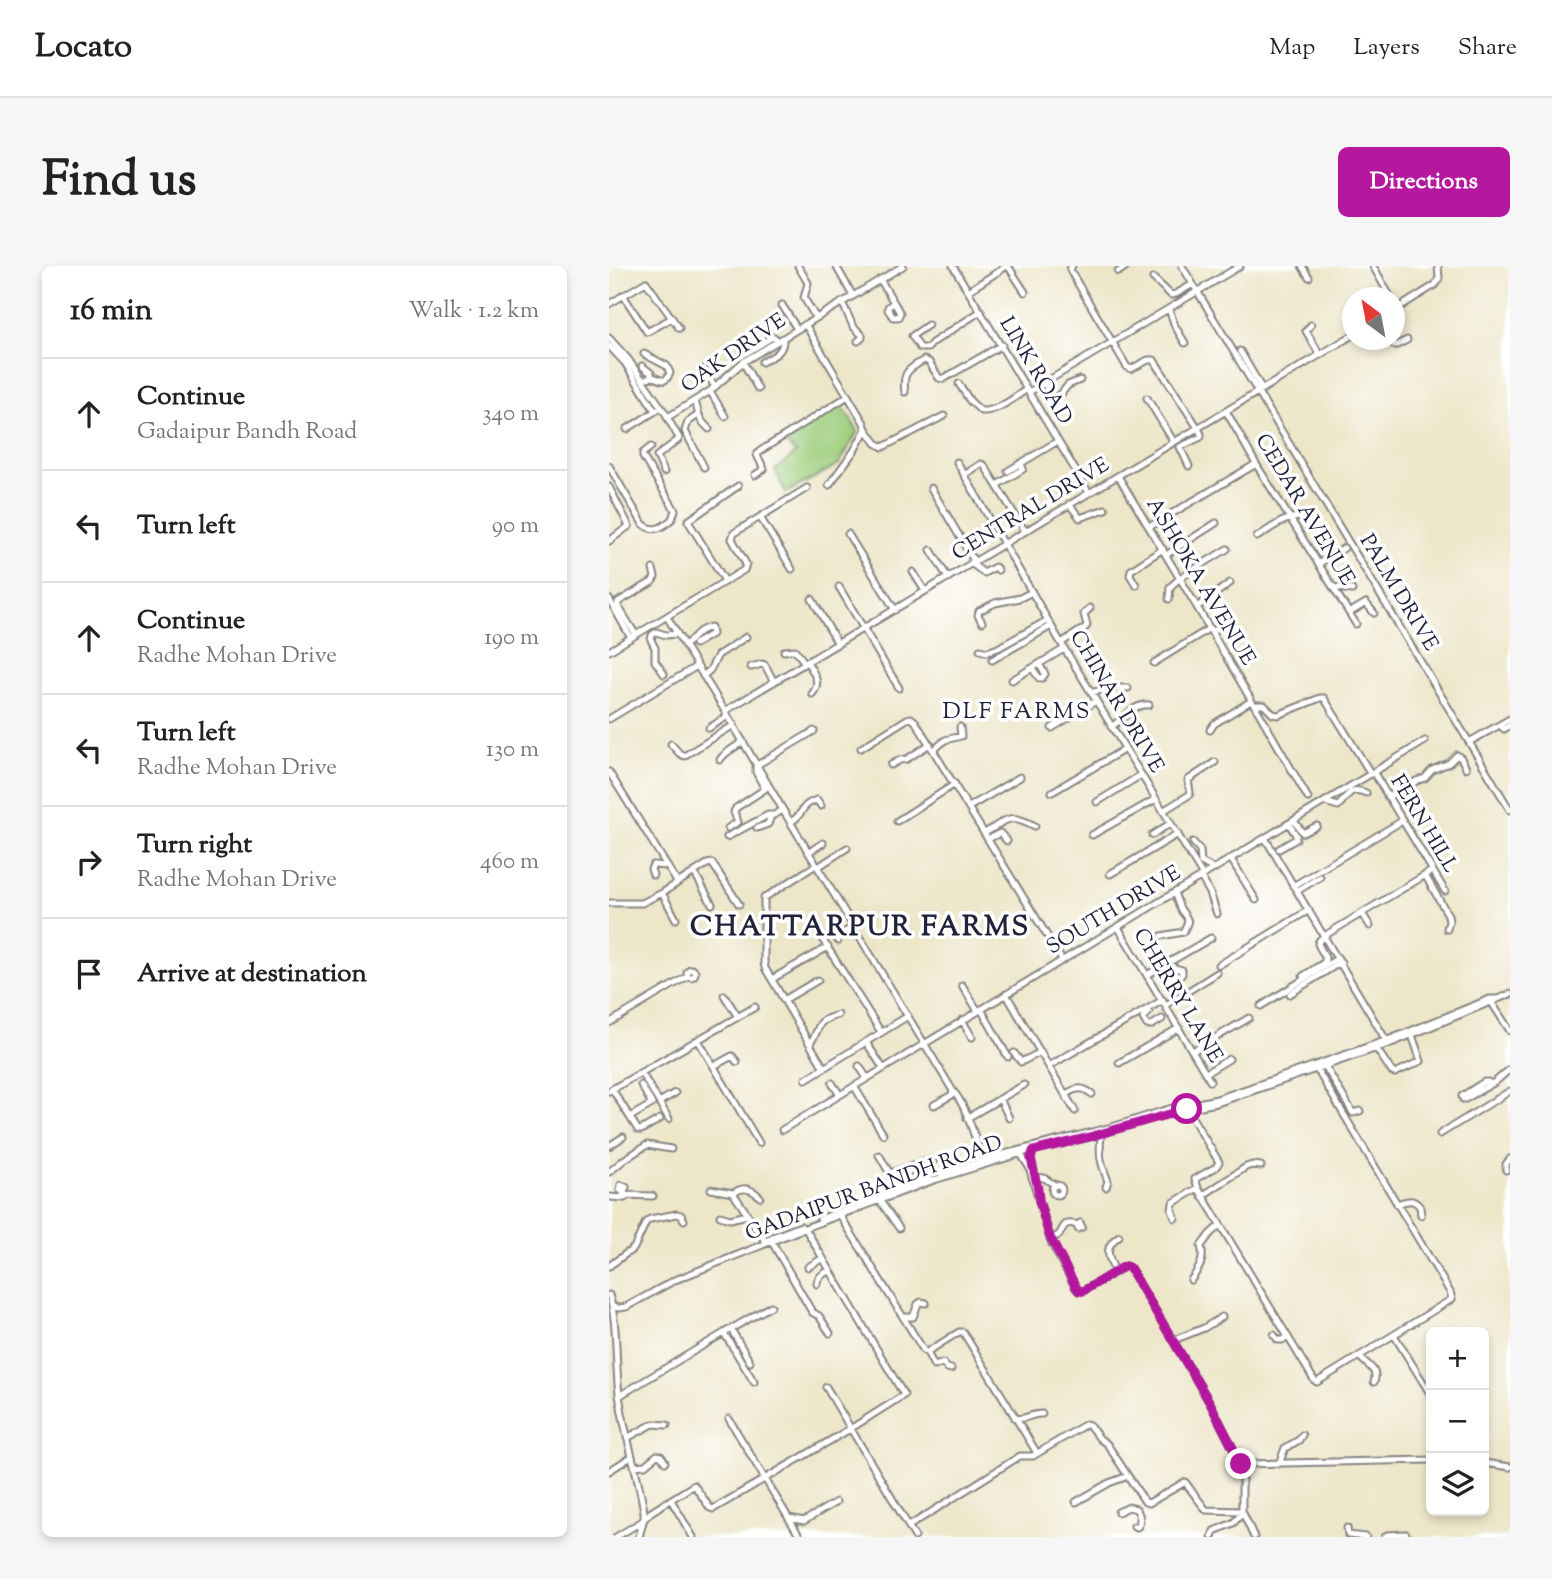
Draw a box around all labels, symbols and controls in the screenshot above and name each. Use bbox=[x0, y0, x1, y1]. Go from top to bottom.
text: Locato bbox=[35, 24, 132, 72]
text: Map bbox=[1269, 31, 1315, 65]
text: Layers bbox=[1353, 31, 1420, 65]
text: Share bbox=[1458, 31, 1517, 65]
text: Find us bbox=[42, 147, 196, 217]
button: Directions bbox=[1338, 147, 1510, 217]
north arrow bbox=[1342, 287, 1405, 350]
text: 16 min bbox=[70, 290, 153, 333]
text: Walk · 1.2 km bbox=[409, 295, 539, 328]
street label: OAK DRIVE bbox=[675, 307, 793, 401]
street label: LINK ROAD bbox=[991, 311, 1079, 431]
text: Continue bbox=[137, 379, 245, 416]
icon: ahead bbox=[70, 395, 108, 433]
text: 340 m bbox=[482, 398, 539, 431]
text: Gadaipur Bandh Road bbox=[137, 416, 357, 449]
street label: CEDAR AVENUE bbox=[1247, 429, 1361, 592]
street label: CENTRAL DRIVE bbox=[947, 451, 1116, 569]
street label: ASHOKA AVENUE bbox=[1138, 493, 1262, 672]
icon: left bbox=[70, 507, 108, 545]
text: Turn left bbox=[137, 508, 236, 545]
text: 90 m bbox=[492, 510, 539, 543]
street label: PALM DRIVE bbox=[1351, 529, 1445, 657]
text: Continue bbox=[137, 603, 245, 640]
icon: ahead bbox=[70, 619, 108, 657]
text: 190 m bbox=[484, 622, 539, 655]
street label: CHINAR DRIVE bbox=[1061, 625, 1171, 779]
text: Radhe Mohan Drive bbox=[137, 640, 337, 673]
district label: DLF FARMS bbox=[943, 696, 1091, 729]
text: Turn left bbox=[137, 715, 236, 752]
icon: left bbox=[70, 731, 108, 769]
text: 130 m bbox=[486, 734, 539, 767]
text: Radhe Mohan Drive bbox=[137, 752, 337, 785]
street label: FERN HILL bbox=[1382, 769, 1464, 879]
text: Turn right bbox=[137, 827, 252, 864]
icon: right bbox=[70, 843, 108, 881]
text: 460 m bbox=[480, 846, 539, 879]
street label: SOUTH DRIVE bbox=[1041, 859, 1187, 963]
text: Radhe Mohan Drive bbox=[137, 864, 337, 897]
district label: CHATTARPUR FARMS bbox=[690, 908, 1030, 948]
street label: CHERRY LANE bbox=[1125, 923, 1229, 1069]
icon: arrive bbox=[70, 955, 108, 993]
text: Arrive at destination bbox=[137, 956, 367, 993]
route start bbox=[1171, 1093, 1202, 1124]
street label: GADAIPUR BANDH ROAD bbox=[741, 1128, 1007, 1250]
map controls bbox=[1426, 1327, 1489, 1516]
button: + bbox=[1426, 1327, 1489, 1390]
button: − bbox=[1426, 1390, 1489, 1453]
route end bbox=[1225, 1448, 1256, 1479]
button: layers bbox=[1426, 1453, 1489, 1516]

